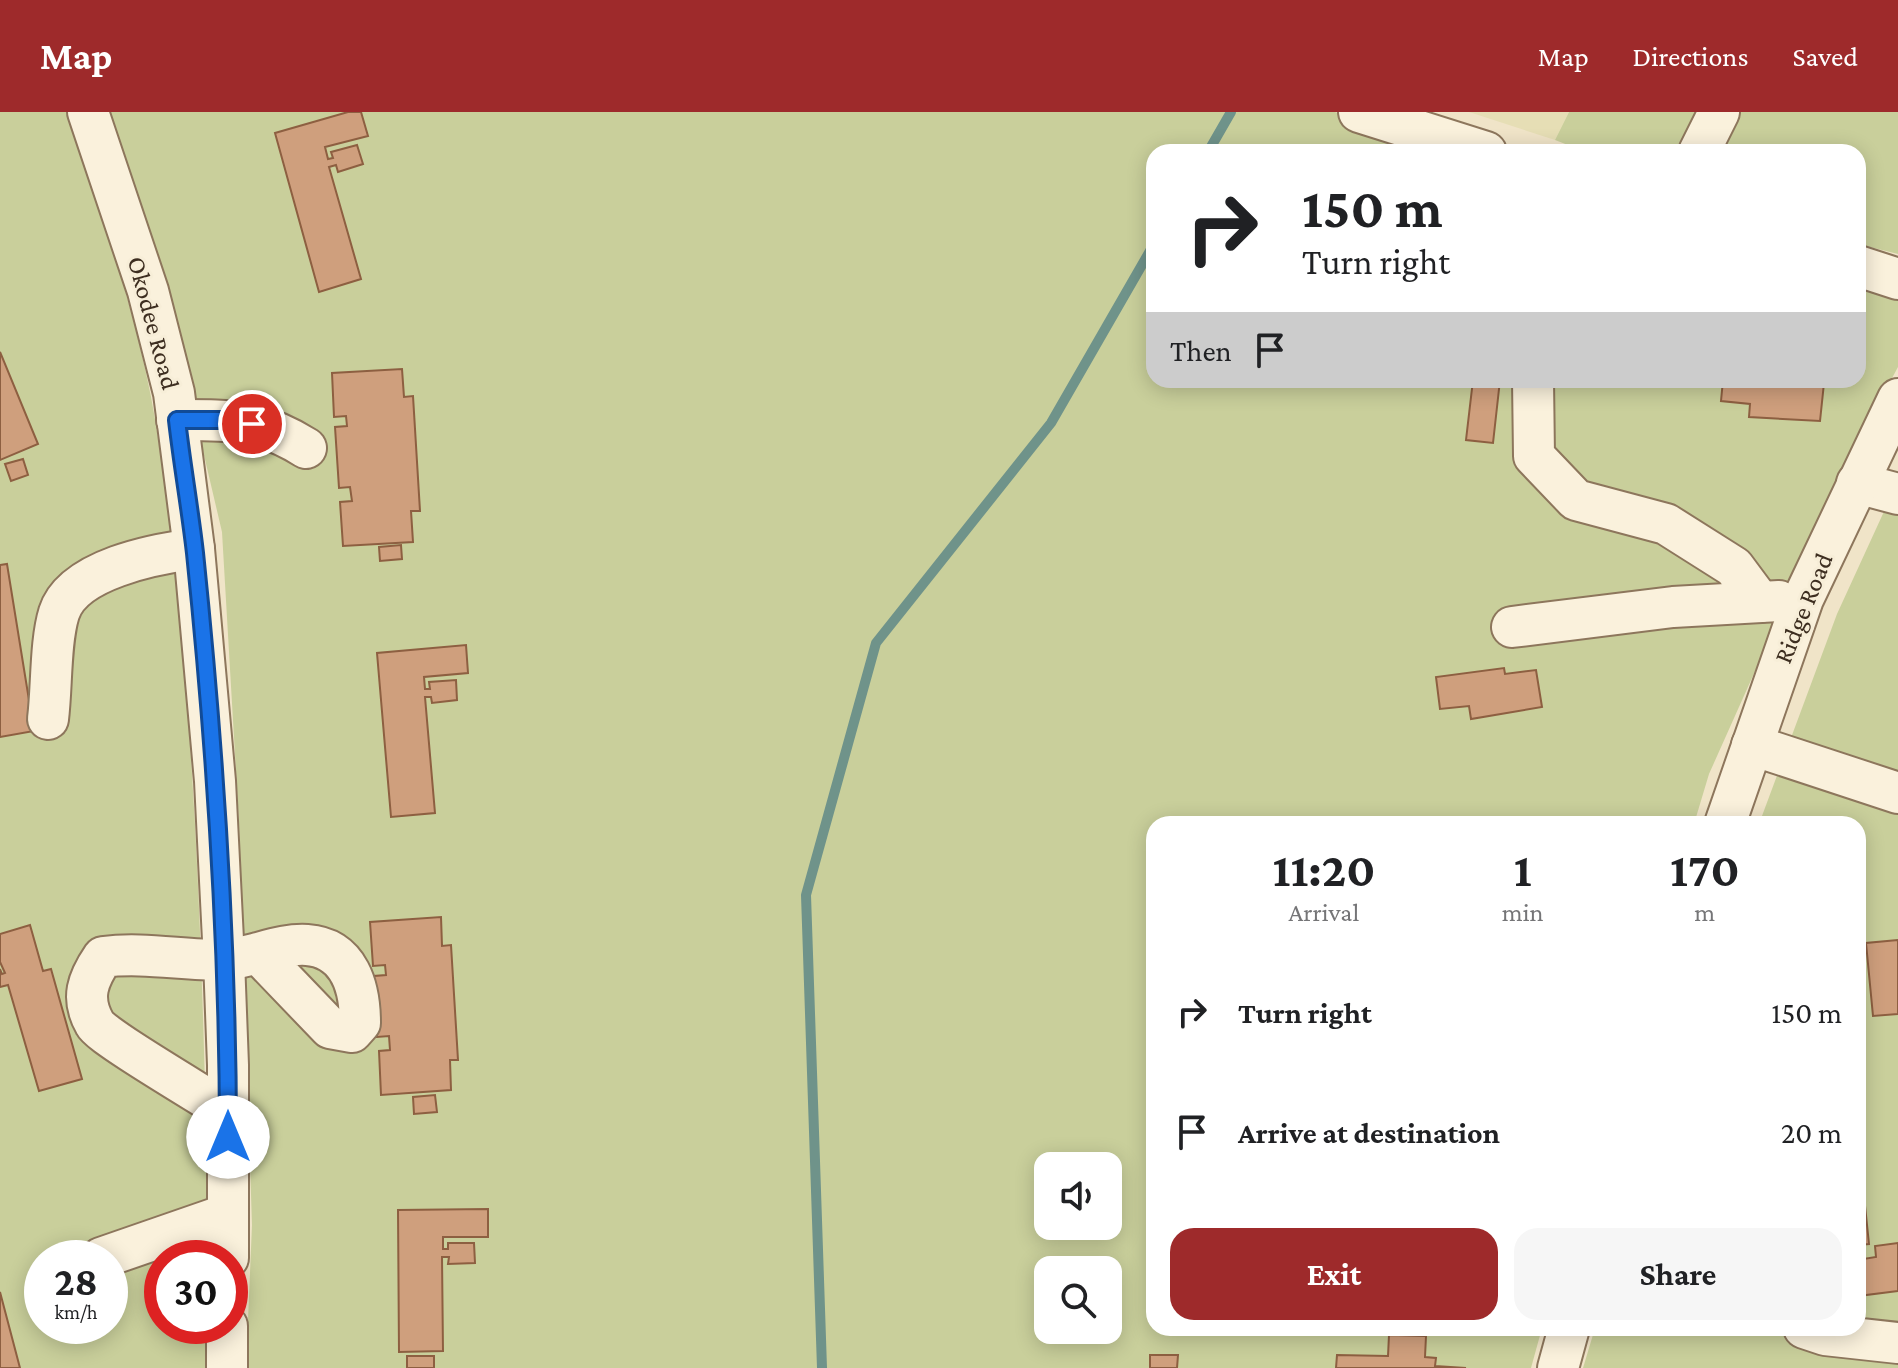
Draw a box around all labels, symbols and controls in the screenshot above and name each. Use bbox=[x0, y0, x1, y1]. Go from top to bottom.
text: Map bbox=[40, 35, 113, 77]
text: Map bbox=[1538, 41, 1589, 72]
text: Directions bbox=[1633, 41, 1748, 72]
text: Saved bbox=[1792, 41, 1858, 72]
icon: right bbox=[1170, 176, 1274, 280]
text: 150 m bbox=[1302, 177, 1443, 239]
text: Turn right bbox=[1302, 242, 1450, 282]
street label: Okodee Road bbox=[122, 253, 185, 393]
icon: arrive bbox=[1248, 328, 1292, 372]
text: Then bbox=[1170, 334, 1232, 367]
pin bbox=[218, 390, 286, 458]
icon: arrive bbox=[230, 402, 274, 446]
street label: Ridge Road bbox=[1768, 549, 1839, 668]
text: 11:20 bbox=[1272, 843, 1375, 896]
text: 1 bbox=[1514, 843, 1532, 896]
text: 170 bbox=[1670, 843, 1740, 896]
text: Arrival bbox=[1289, 898, 1359, 927]
text: min bbox=[1502, 898, 1543, 927]
text: m bbox=[1694, 898, 1715, 927]
icon: right bbox=[1170, 990, 1214, 1034]
text: Turn right bbox=[1238, 996, 1372, 1029]
text: 150 m bbox=[1771, 996, 1842, 1029]
position arrow bbox=[186, 1095, 270, 1179]
icon: arrive bbox=[1170, 1110, 1214, 1154]
text: Arrive at destination bbox=[1238, 1116, 1500, 1149]
text: 20 m bbox=[1781, 1116, 1842, 1149]
map controls bbox=[1034, 1152, 1122, 1344]
button: sound bbox=[1034, 1152, 1122, 1240]
button: Exit bbox=[1170, 1228, 1498, 1320]
button: Share bbox=[1514, 1228, 1842, 1320]
speed limit sign: 30 bbox=[144, 1240, 248, 1344]
button: search bbox=[1034, 1256, 1122, 1344]
text: 28 bbox=[54, 1259, 98, 1304]
text: km/h bbox=[54, 1301, 98, 1323]

